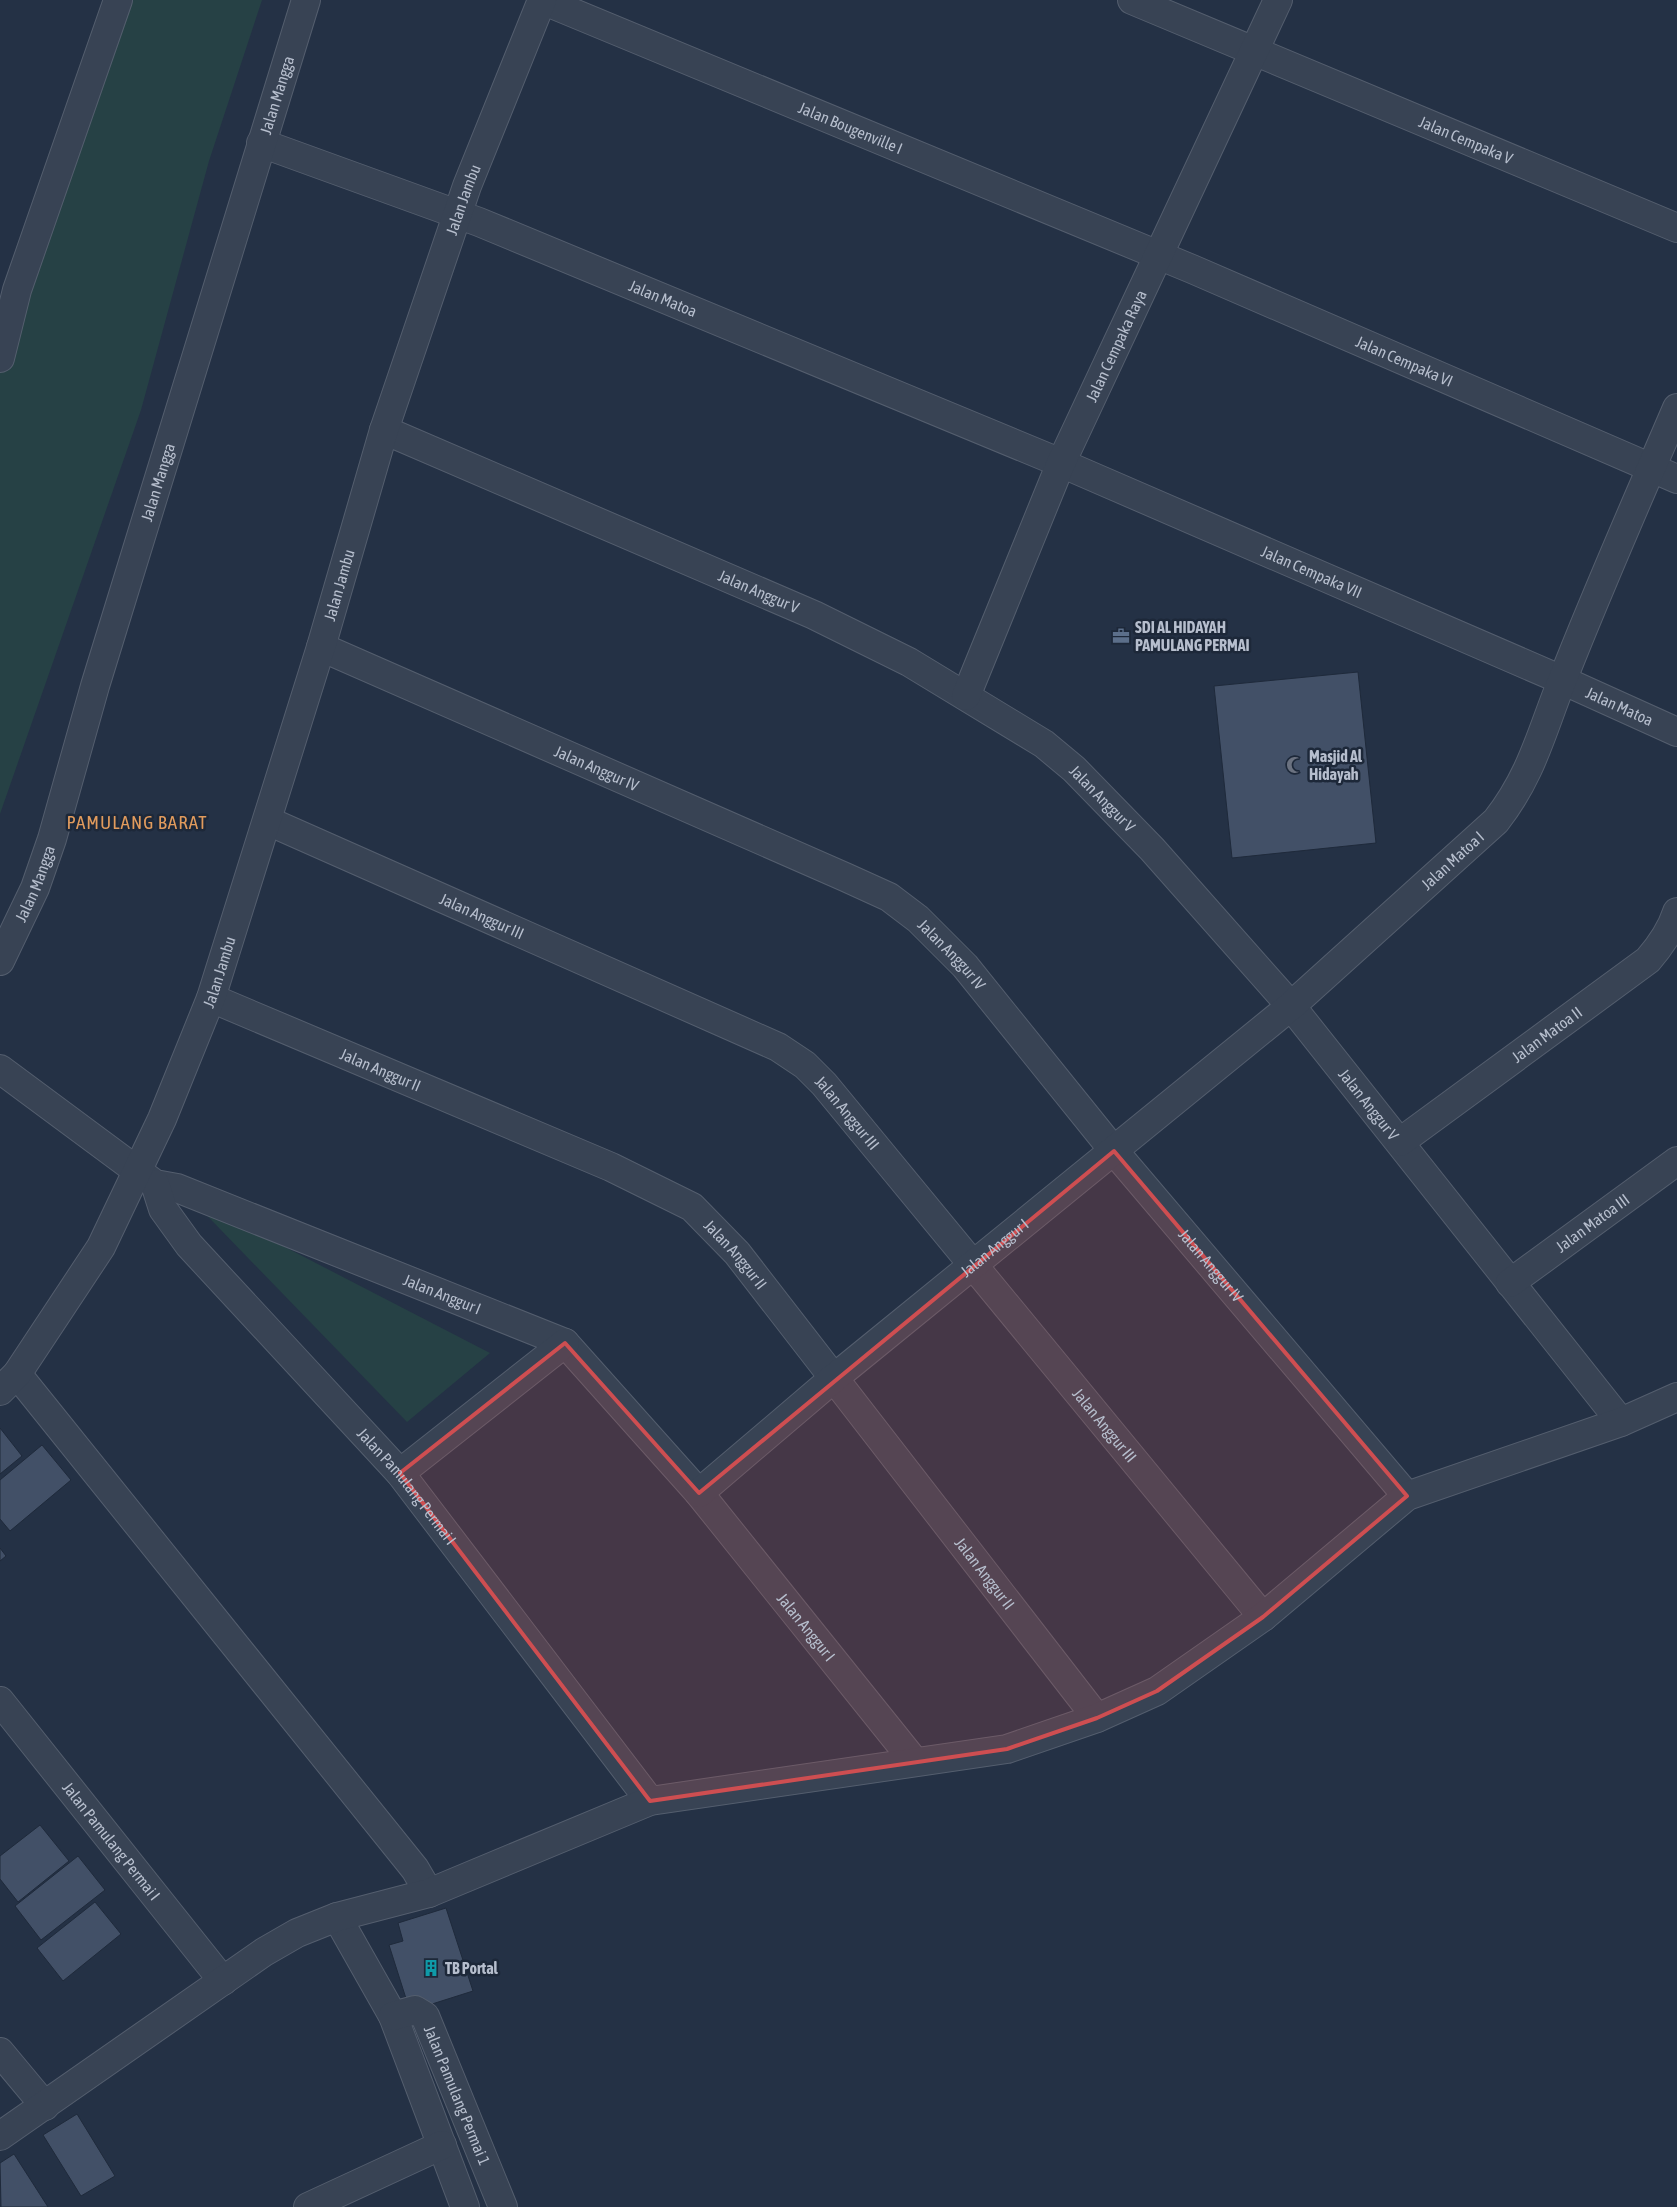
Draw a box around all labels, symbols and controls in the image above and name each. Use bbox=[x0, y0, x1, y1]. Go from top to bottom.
street label: Jalan Mangga bbox=[256, 54, 297, 136]
street label: Jalan Bougenville I bbox=[796, 98, 905, 157]
street label: Jalan Cempaka V bbox=[1416, 112, 1516, 167]
street label: Jalan Jambu bbox=[442, 162, 484, 237]
street label: Jalan Matoa bbox=[626, 276, 700, 320]
street label: Jalan Cempaka Raya bbox=[1082, 287, 1150, 405]
street label: Jalan Cempaka VI bbox=[1353, 332, 1456, 390]
street label: Jalan Mangga bbox=[137, 441, 178, 523]
street label: Jalan Cempaka VII bbox=[1259, 542, 1365, 601]
street label: Jalan Jambu bbox=[320, 547, 358, 623]
street label: Jalan Anggur V bbox=[716, 566, 802, 617]
place label: SDI AL HIDAYAH PAMULANG PERMAI bbox=[1135, 618, 1250, 654]
office icon: SDI AL HIDAYAH PAMULANG PERMAI bbox=[1111, 626, 1131, 646]
street label: Jalan Matoa bbox=[1583, 683, 1656, 729]
street label: Jalan Anggur IV bbox=[552, 742, 642, 794]
place label: Masjid Al Hidayah bbox=[1309, 747, 1363, 783]
mosque icon: Masjid Al Hidayah bbox=[1285, 755, 1305, 775]
street label: Jalan Anggur V bbox=[1066, 761, 1139, 835]
district label: PAMULANG BARAT bbox=[66, 811, 208, 833]
street label: Jalan Matoa I bbox=[1417, 827, 1487, 893]
street label: Jalan Mangga bbox=[11, 843, 58, 925]
street label: Jalan Anggur III bbox=[437, 889, 527, 942]
street label: Jalan Anggur IV bbox=[915, 916, 989, 993]
street label: Jalan Jambu bbox=[199, 934, 239, 1010]
street label: Jalan Matoa II bbox=[1508, 1003, 1585, 1066]
street label: Jalan Anggur II bbox=[337, 1045, 424, 1095]
street label: Jalan Anggur V bbox=[1335, 1065, 1403, 1144]
street label: Jalan Anggur III bbox=[812, 1072, 883, 1153]
street label: Jalan Matoa III bbox=[1552, 1190, 1633, 1256]
street label: Jalan Anggur I bbox=[957, 1215, 1032, 1280]
street label: Jalan Anggur II bbox=[700, 1216, 771, 1293]
street label: Jalan Anggur IV bbox=[1175, 1225, 1247, 1306]
street label: Jalan Anggur I bbox=[401, 1270, 484, 1318]
street label: Jalan Anggur III bbox=[1069, 1384, 1141, 1466]
street label: Jalan Pamulang Permai I bbox=[354, 1424, 460, 1548]
street label: Jalan Anggur II bbox=[951, 1534, 1018, 1613]
street label: Jalan Anggur I bbox=[774, 1589, 839, 1665]
street label: Jalan Pamulang Permai I bbox=[59, 1778, 164, 1904]
building icon: TB Portal bbox=[421, 1958, 441, 1978]
place label: TB Portal bbox=[445, 1959, 499, 1977]
street label: Jalan Pamulang Permai 1 bbox=[421, 2023, 494, 2168]

